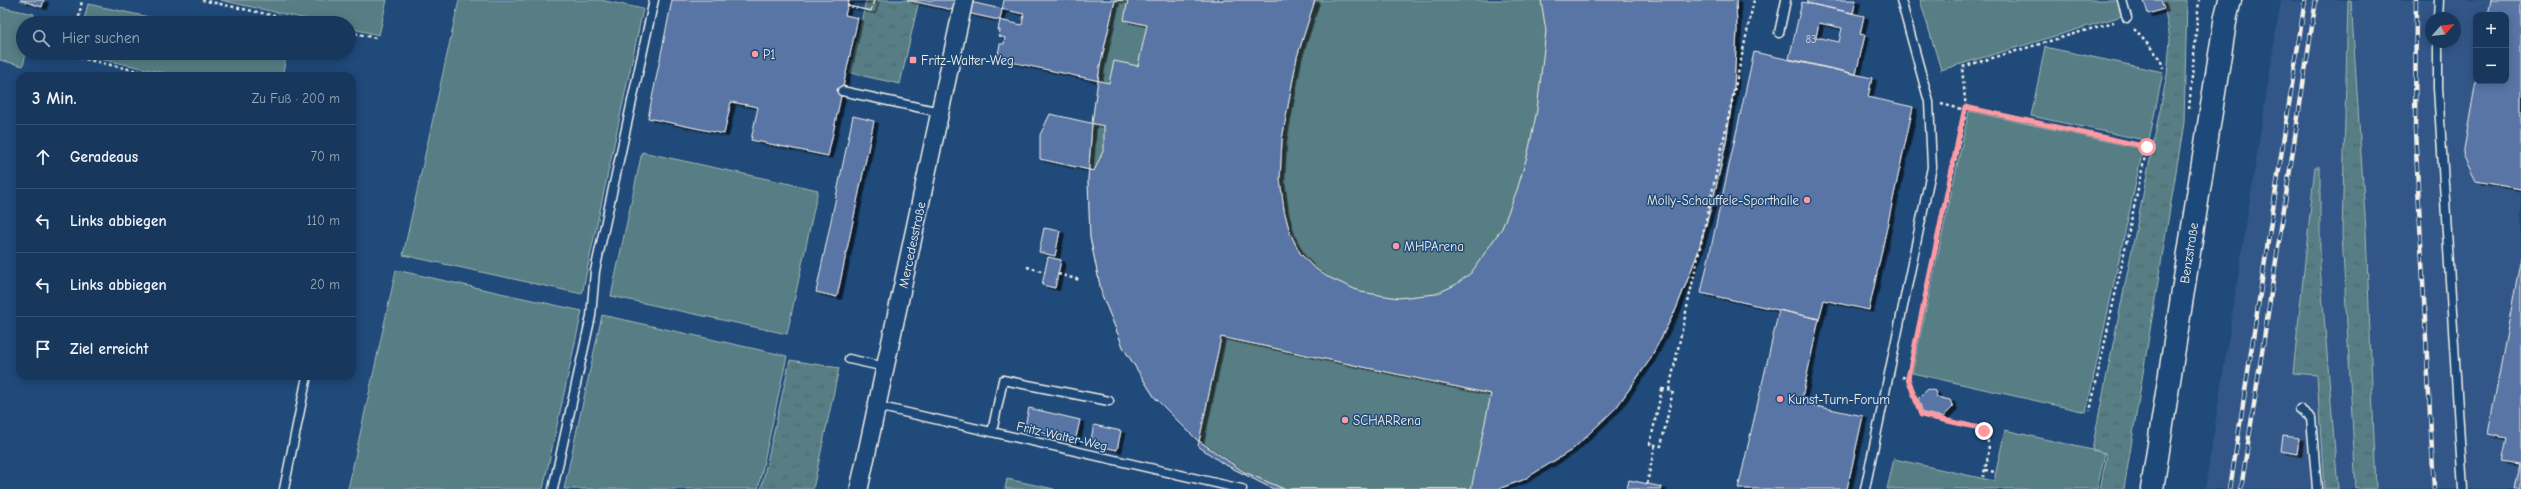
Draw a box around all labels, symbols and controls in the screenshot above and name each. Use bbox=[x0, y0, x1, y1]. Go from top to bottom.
north arrow bbox=[2425, 12, 2461, 48]
map controls bbox=[2473, 12, 2509, 84]
button: + bbox=[2473, 12, 2509, 48]
search box bbox=[16, 16, 356, 60]
icon: search bbox=[30, 27, 52, 49]
text: Hier suchen bbox=[62, 29, 140, 47]
house number: 83 bbox=[1805, 33, 1817, 46]
place label: P1 bbox=[763, 47, 775, 62]
button: − bbox=[2473, 48, 2509, 84]
marker: P1 bbox=[750, 49, 760, 59]
place label: Fritz-Walter-Weg bbox=[921, 53, 1014, 68]
marker: Fritz-Walter-Weg bbox=[908, 55, 918, 65]
text: 3 Min. bbox=[32, 89, 77, 108]
text: Zu Fuß · 200 m bbox=[252, 91, 340, 106]
route start bbox=[2138, 138, 2156, 156]
icon: ahead bbox=[32, 146, 54, 168]
text: Geradeaus bbox=[70, 148, 138, 166]
text: 70 m bbox=[311, 149, 340, 164]
place label: Molly-Schauffele-Sporthalle bbox=[1647, 193, 1799, 208]
marker: Molly-Schauffele-Sporthalle bbox=[1802, 195, 1812, 205]
street label: Mercedesstraße bbox=[896, 200, 929, 290]
icon: left bbox=[32, 210, 54, 232]
text: Links abbiegen bbox=[70, 212, 167, 230]
text: 110 m bbox=[307, 213, 340, 228]
street label: Benzstraße bbox=[2177, 221, 2201, 285]
place label: MHPArena bbox=[1404, 239, 1464, 254]
marker: MHPArena bbox=[1391, 241, 1401, 251]
icon: left bbox=[32, 274, 54, 296]
text: Links abbiegen bbox=[70, 276, 167, 294]
text: 20 m bbox=[310, 277, 340, 292]
icon: arrive bbox=[32, 338, 54, 360]
text: Ziel erreicht bbox=[70, 340, 148, 358]
place label: Kunst-Turn-Forum bbox=[1788, 392, 1890, 407]
marker: Kunst-Turn-Forum bbox=[1775, 394, 1785, 404]
place label: SCHARRena bbox=[1353, 413, 1421, 428]
marker: SCHARRena bbox=[1340, 415, 1350, 425]
street label: Fritz-Walter-Weg bbox=[1015, 418, 1109, 454]
route end bbox=[1975, 422, 1993, 440]

